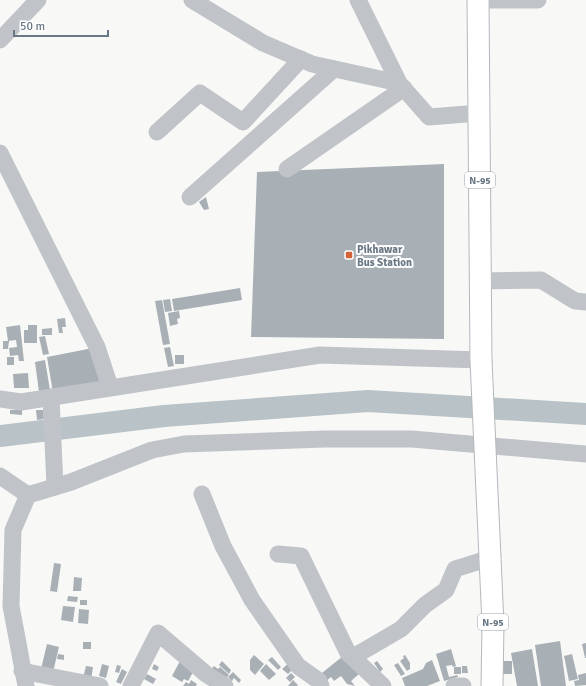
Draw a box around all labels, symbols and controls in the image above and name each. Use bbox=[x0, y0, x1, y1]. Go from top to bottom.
scale bar bbox=[14, 12, 108, 38]
text: 50 m bbox=[20, 19, 45, 34]
road number: N-95 bbox=[465, 172, 495, 188]
place label: Pikhawar Bus Station bbox=[357, 243, 412, 269]
marker: Pikhawar Bus Station bbox=[344, 250, 354, 260]
road number: N-95 bbox=[478, 614, 508, 630]

